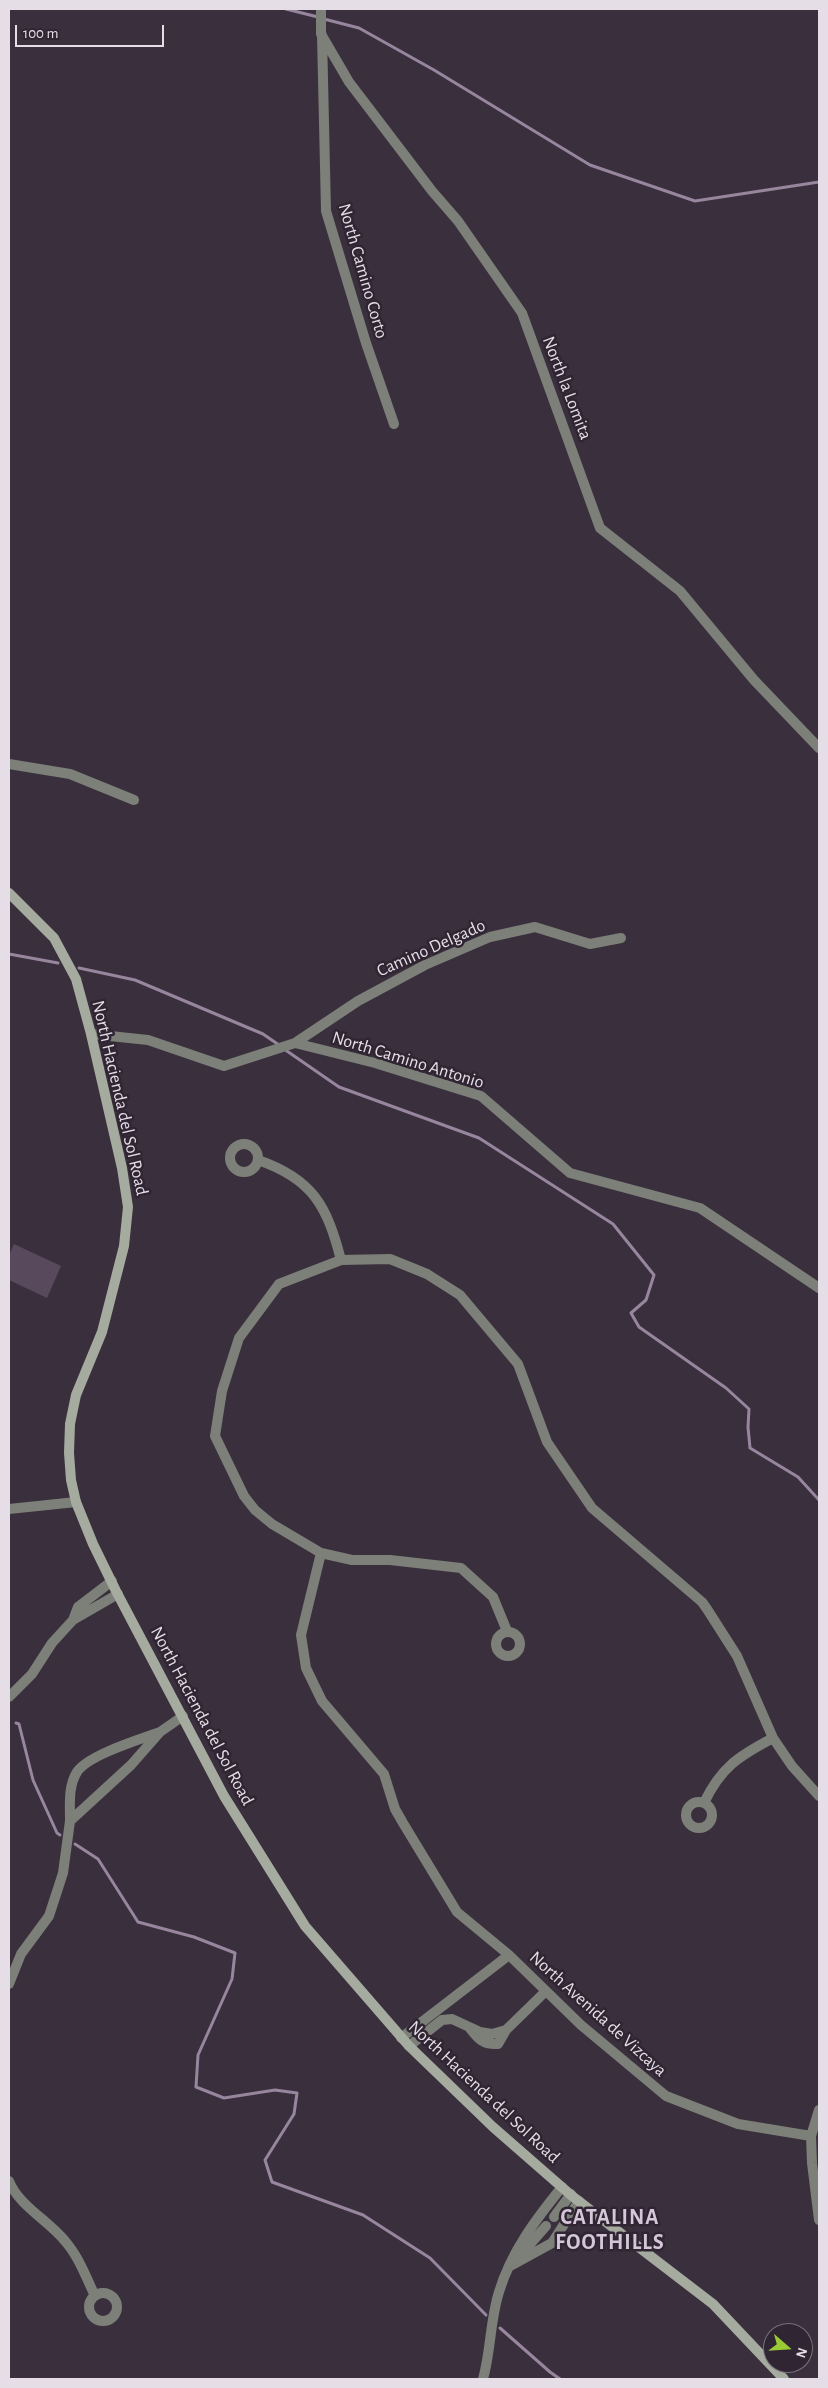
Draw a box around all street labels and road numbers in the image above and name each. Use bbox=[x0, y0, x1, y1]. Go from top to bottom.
street label: North Camino Corto bbox=[333, 201, 393, 341]
street label: North la Lomita bbox=[537, 333, 597, 443]
street label: Camino Delgado bbox=[373, 914, 489, 982]
street label: North Hacienda del Sol Road bbox=[87, 998, 153, 1198]
street label: North Camino Antonio bbox=[329, 1027, 487, 1093]
street label: North Hacienda del Sol Road bbox=[146, 1623, 258, 1809]
street label: North Avenida de Vizcaya bbox=[525, 1947, 671, 2081]
street label: North Hacienda del Sol Road bbox=[404, 2016, 564, 2168]

